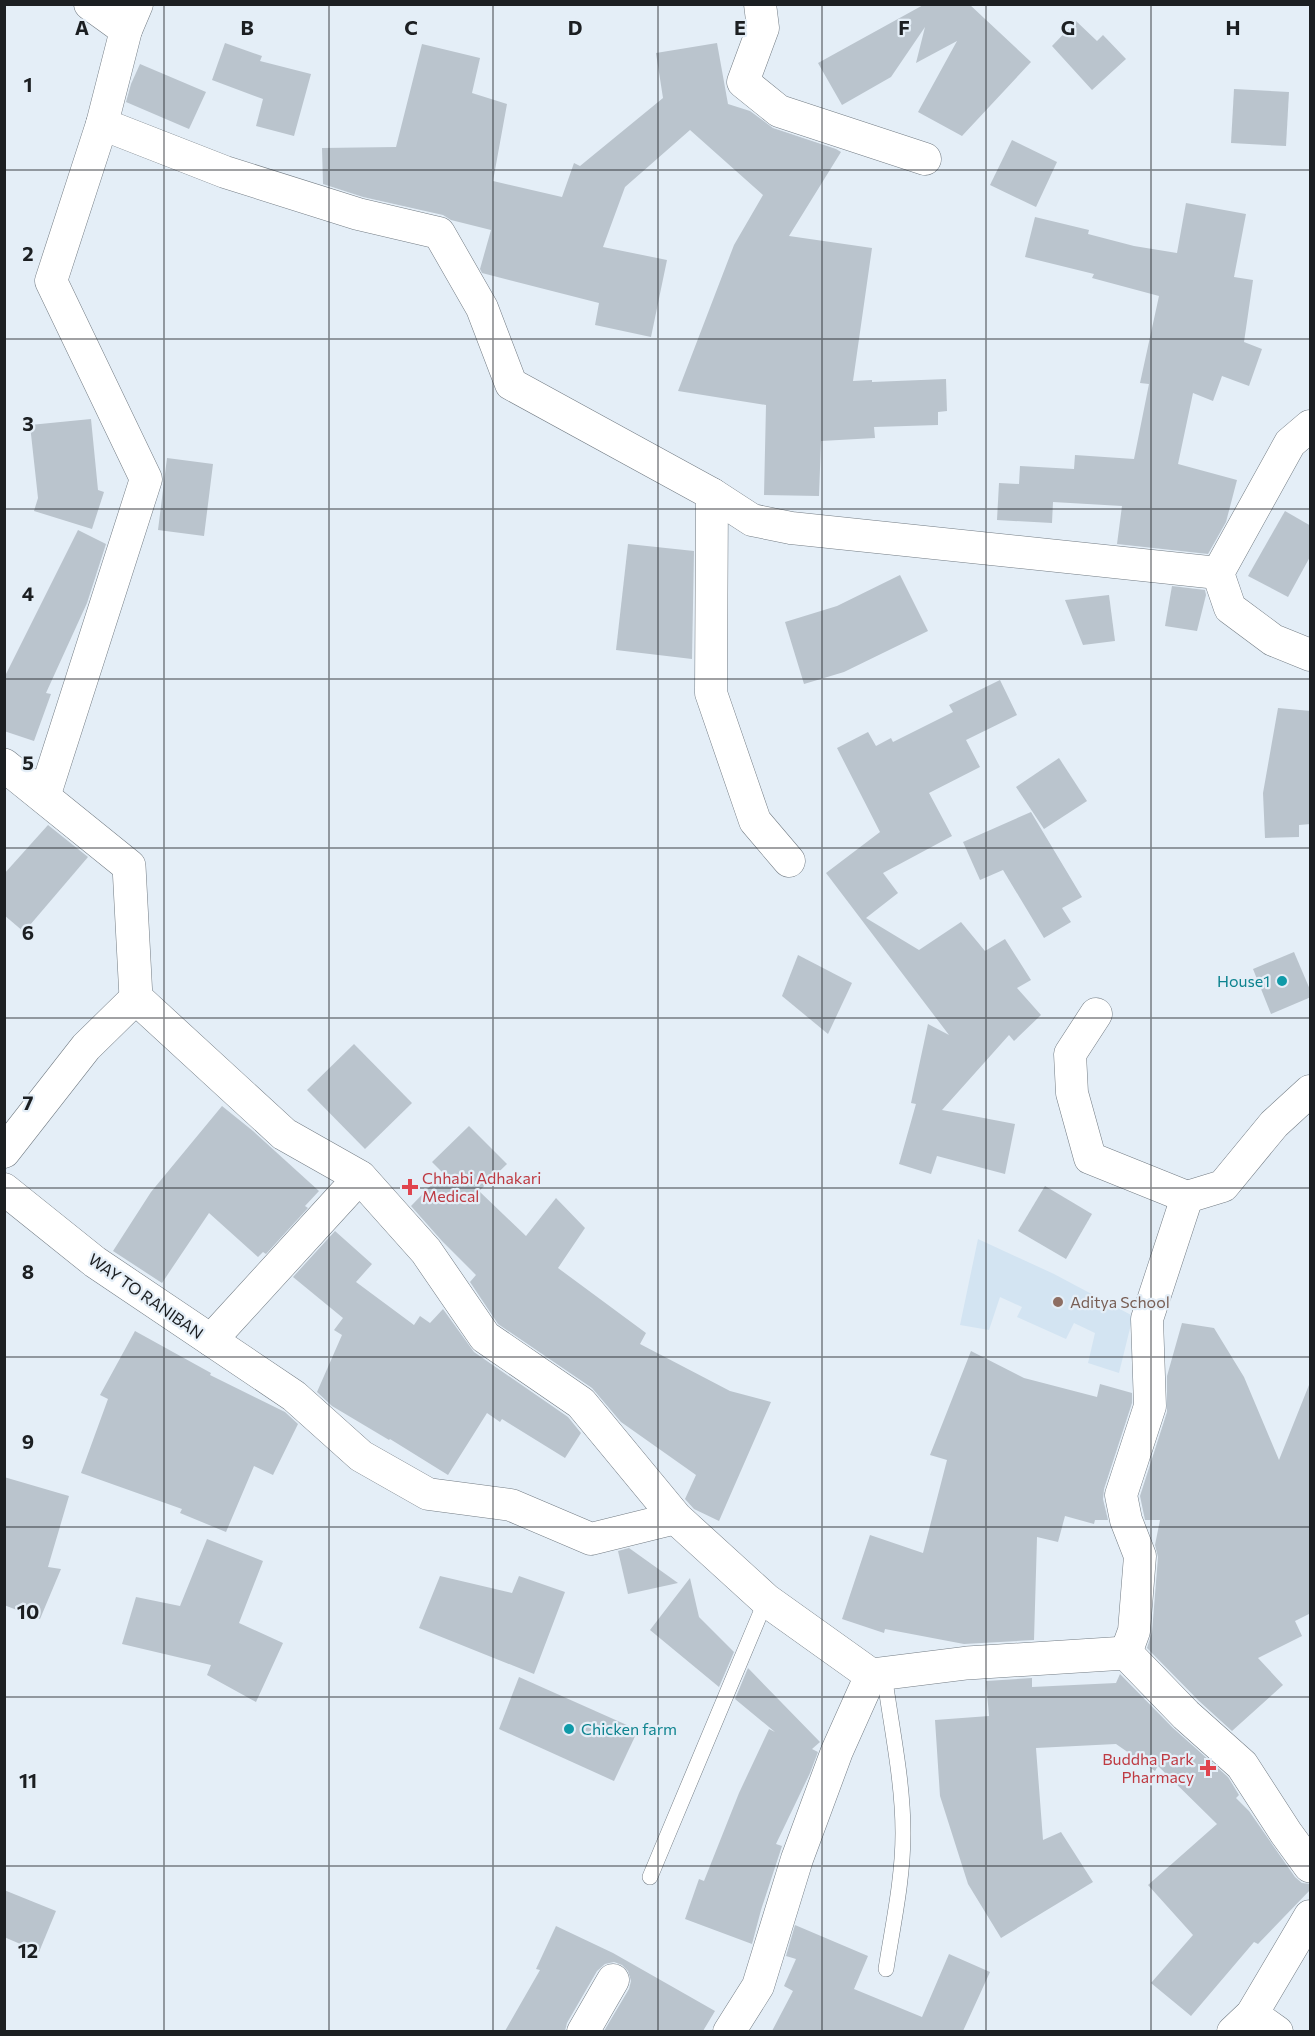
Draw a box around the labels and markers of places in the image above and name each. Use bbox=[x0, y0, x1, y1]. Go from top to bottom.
place label: House1 bbox=[1217, 971, 1270, 990]
marker: House1 bbox=[1275, 974, 1289, 988]
place label: Chhabi Adhakari Medical bbox=[422, 1168, 541, 1205]
marker: Chhabi Adhakari Medical bbox=[403, 1180, 417, 1194]
place label: Aditya School bbox=[1070, 1292, 1170, 1311]
marker: Aditya School bbox=[1051, 1295, 1065, 1309]
place label: Chicken farm bbox=[581, 1719, 677, 1738]
marker: Chicken farm bbox=[562, 1722, 576, 1736]
place label: Buddha Park Pharmacy bbox=[1102, 1749, 1194, 1786]
marker: Buddha Park Pharmacy bbox=[1199, 1759, 1217, 1777]

